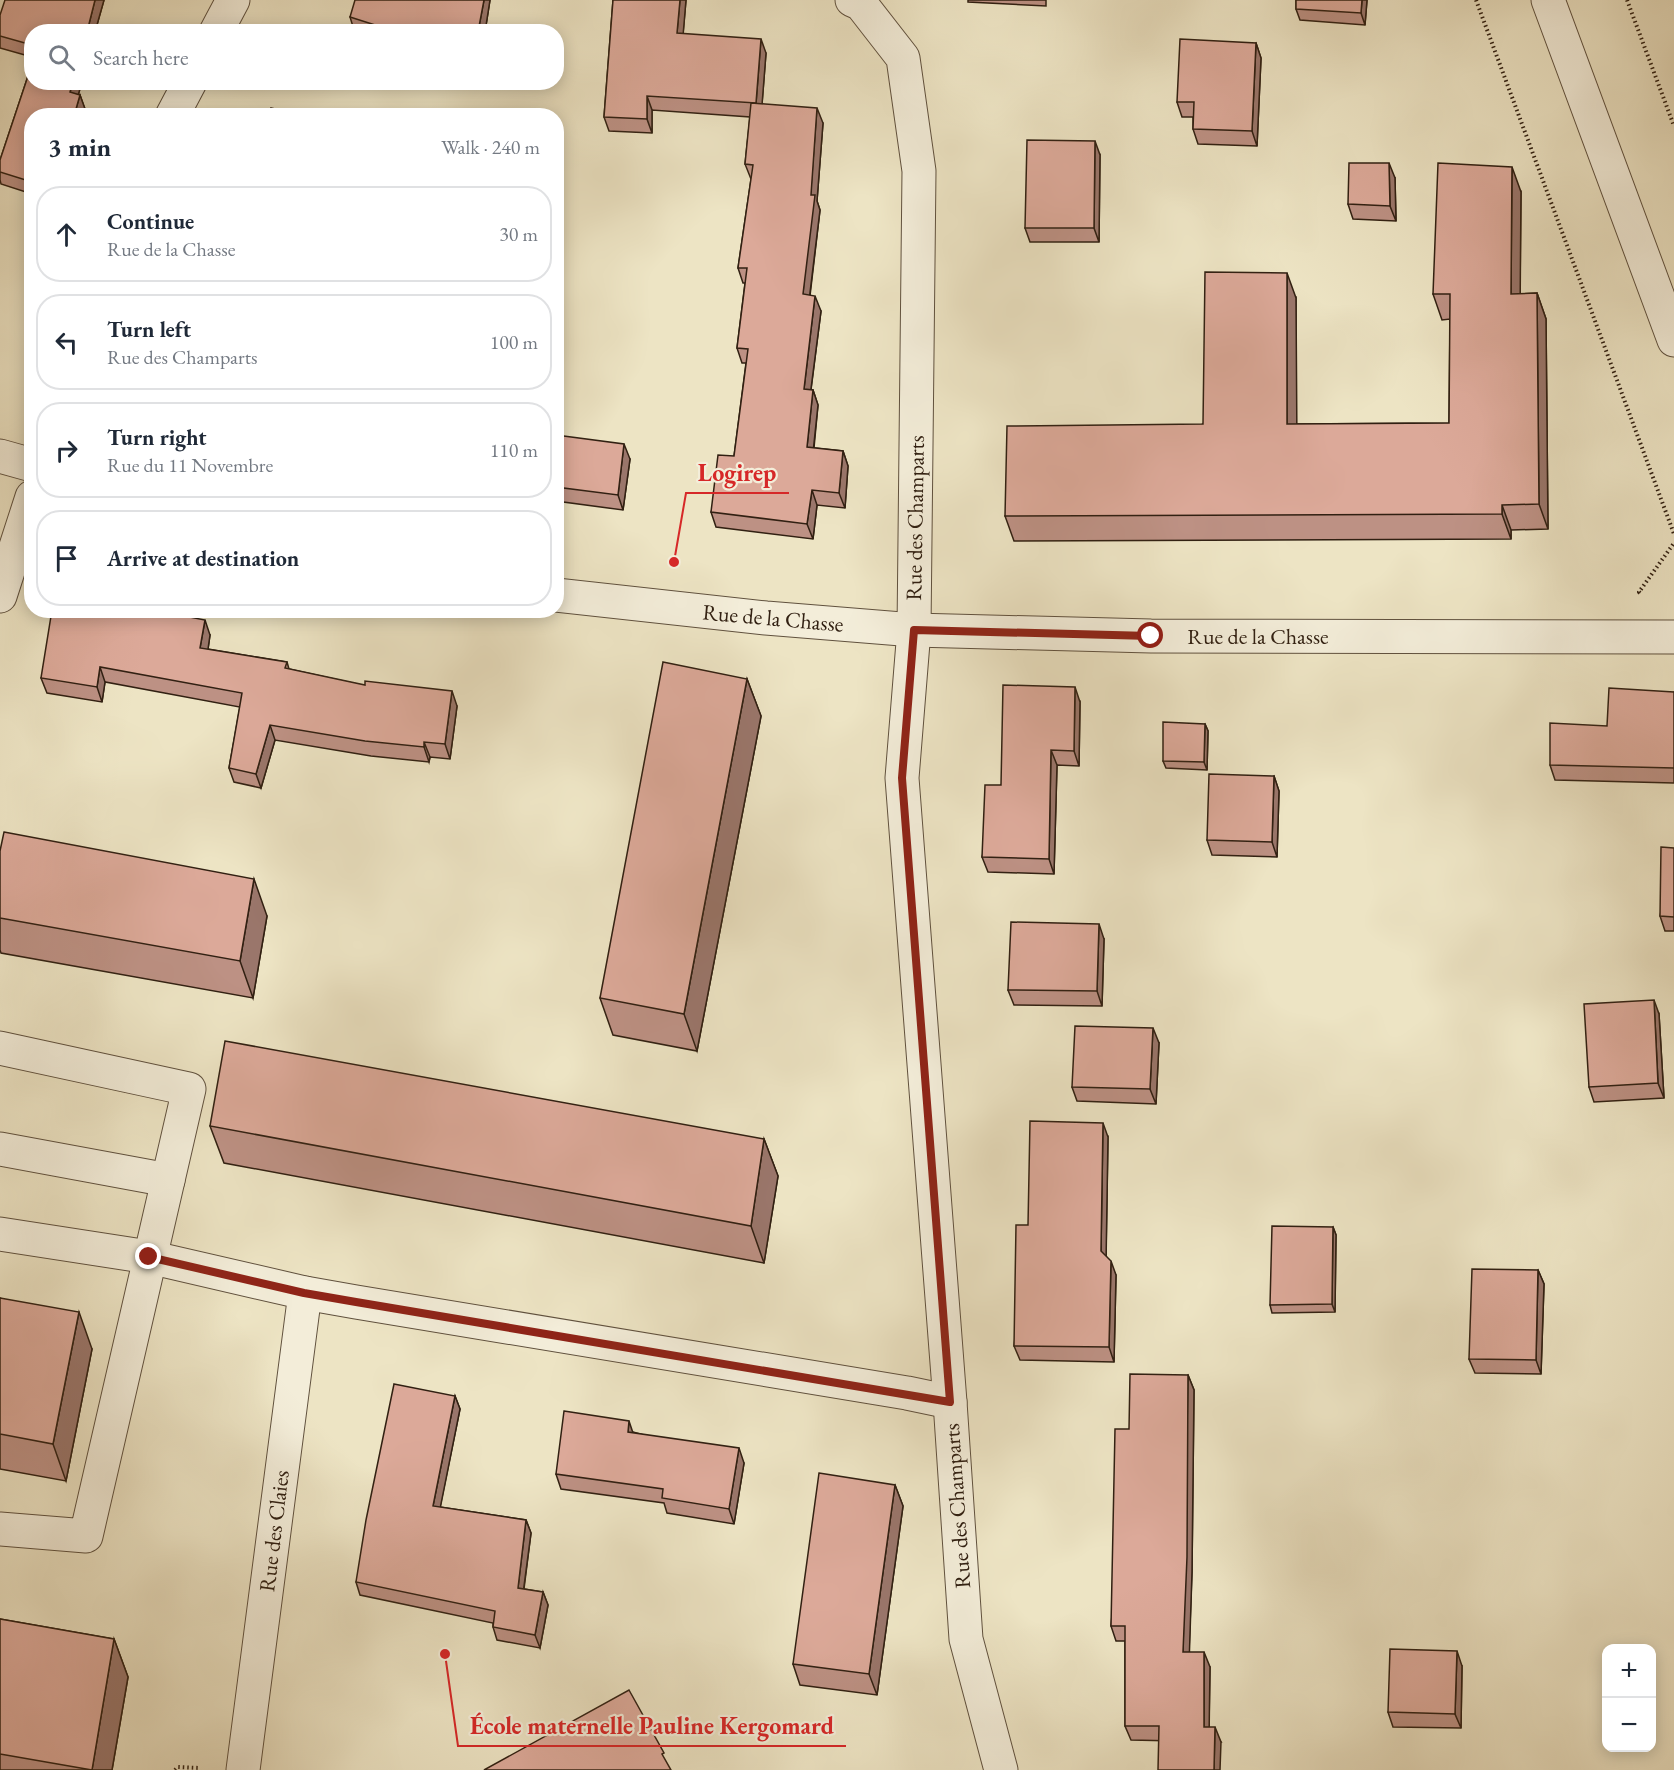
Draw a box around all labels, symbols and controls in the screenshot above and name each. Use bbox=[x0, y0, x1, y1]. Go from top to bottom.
search box bbox=[24, 24, 564, 90]
icon: search bbox=[45, 41, 78, 74]
text: Search here bbox=[93, 43, 188, 72]
text: 3 min bbox=[48, 130, 111, 164]
text: Walk · 240 m bbox=[441, 134, 540, 160]
text: Continue bbox=[107, 207, 194, 236]
icon: ahead bbox=[50, 218, 83, 251]
text: 30 m bbox=[499, 221, 538, 247]
text: Rue de la Chasse bbox=[107, 236, 236, 262]
text: Turn left bbox=[107, 315, 191, 344]
icon: left bbox=[50, 326, 83, 359]
text: 100 m bbox=[490, 329, 538, 355]
text: Rue des Champarts bbox=[107, 344, 257, 370]
text: Turn right bbox=[107, 423, 206, 452]
icon: right bbox=[50, 434, 83, 467]
street label: Rue des Champarts bbox=[899, 435, 931, 601]
text: 110 m bbox=[490, 437, 538, 463]
callout: Logirep bbox=[686, 451, 789, 493]
text: Rue du 11 Novembre bbox=[107, 452, 273, 478]
text: Logirep bbox=[698, 457, 776, 489]
icon: arrive bbox=[50, 542, 83, 575]
text: Arrive at destination bbox=[107, 544, 299, 573]
street label: Rue de la Chasse bbox=[701, 597, 845, 639]
route start bbox=[1137, 622, 1163, 648]
street label: Rue de la Chasse bbox=[1187, 622, 1329, 651]
route end bbox=[135, 1243, 161, 1269]
street label: Rue des Champarts bbox=[937, 1422, 977, 1590]
street label: Rue des Claies bbox=[252, 1469, 296, 1593]
map controls bbox=[1602, 1644, 1656, 1752]
button: + bbox=[1602, 1644, 1656, 1698]
button: − bbox=[1602, 1698, 1656, 1752]
callout: École maternelle Pauline Kergomard bbox=[458, 1704, 846, 1746]
text: École maternelle Pauline Kergomard bbox=[470, 1710, 835, 1742]

